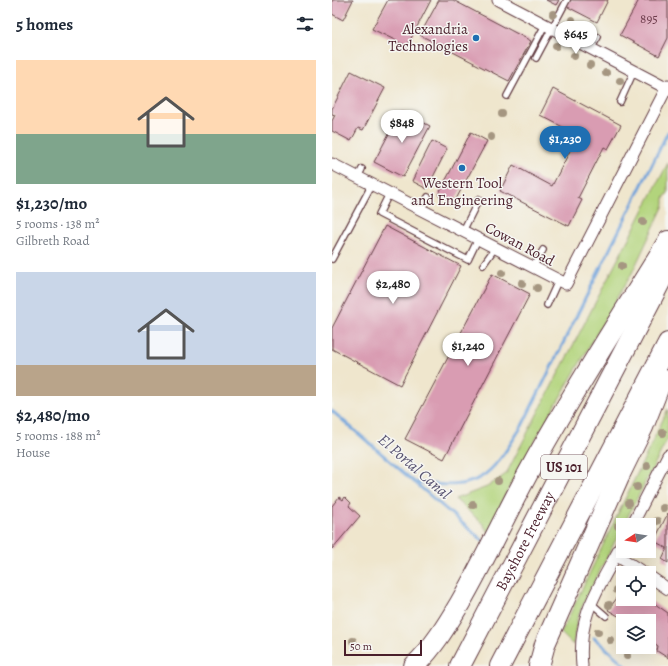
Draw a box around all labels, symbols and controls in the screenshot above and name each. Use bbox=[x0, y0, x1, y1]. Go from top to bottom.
house number: 895 bbox=[640, 10, 658, 27]
text: 5 homes bbox=[16, 13, 73, 36]
icon: filters bbox=[294, 13, 316, 35]
place label: Alexandria Technologies bbox=[388, 19, 468, 56]
pin: $645 bbox=[552, 21, 600, 55]
text: $645 bbox=[564, 25, 588, 42]
marker: Alexandria Technologies bbox=[471, 33, 481, 43]
icon: home bbox=[130, 86, 202, 158]
pin: $848 bbox=[378, 110, 426, 144]
text: $848 bbox=[390, 114, 414, 131]
pin: $1,230 bbox=[532, 126, 598, 160]
text: $1,230 bbox=[549, 130, 581, 147]
marker: Western Tool and Engineering bbox=[457, 163, 467, 173]
place label: Western Tool and Engineering bbox=[411, 173, 513, 210]
text: $1,230/mo bbox=[16, 192, 87, 215]
text: 5 rooms · 138 m² bbox=[16, 215, 100, 232]
street label: Cowan Road bbox=[482, 217, 559, 271]
text: Gilbreth Road bbox=[16, 232, 89, 249]
pin: $2,480 bbox=[360, 271, 426, 305]
text: $2,480 bbox=[376, 275, 410, 292]
icon: home bbox=[130, 298, 202, 370]
pin: $1,240 bbox=[435, 333, 501, 367]
text: $1,240 bbox=[451, 337, 485, 354]
text: $2,480/mo bbox=[16, 404, 90, 427]
text: 5 rooms · 188 m² bbox=[16, 427, 100, 444]
water label: El Portal Canal bbox=[373, 429, 456, 505]
text: House bbox=[16, 444, 50, 461]
road number: US 101 bbox=[541, 455, 587, 479]
street label: Bayshore Freeway bbox=[491, 488, 559, 594]
north arrow bbox=[616, 518, 656, 558]
map controls bbox=[616, 518, 656, 654]
button: locate bbox=[616, 566, 656, 606]
button: layers bbox=[616, 614, 656, 654]
scale bar bbox=[344, 638, 422, 657]
text: 50 m bbox=[350, 639, 372, 654]

